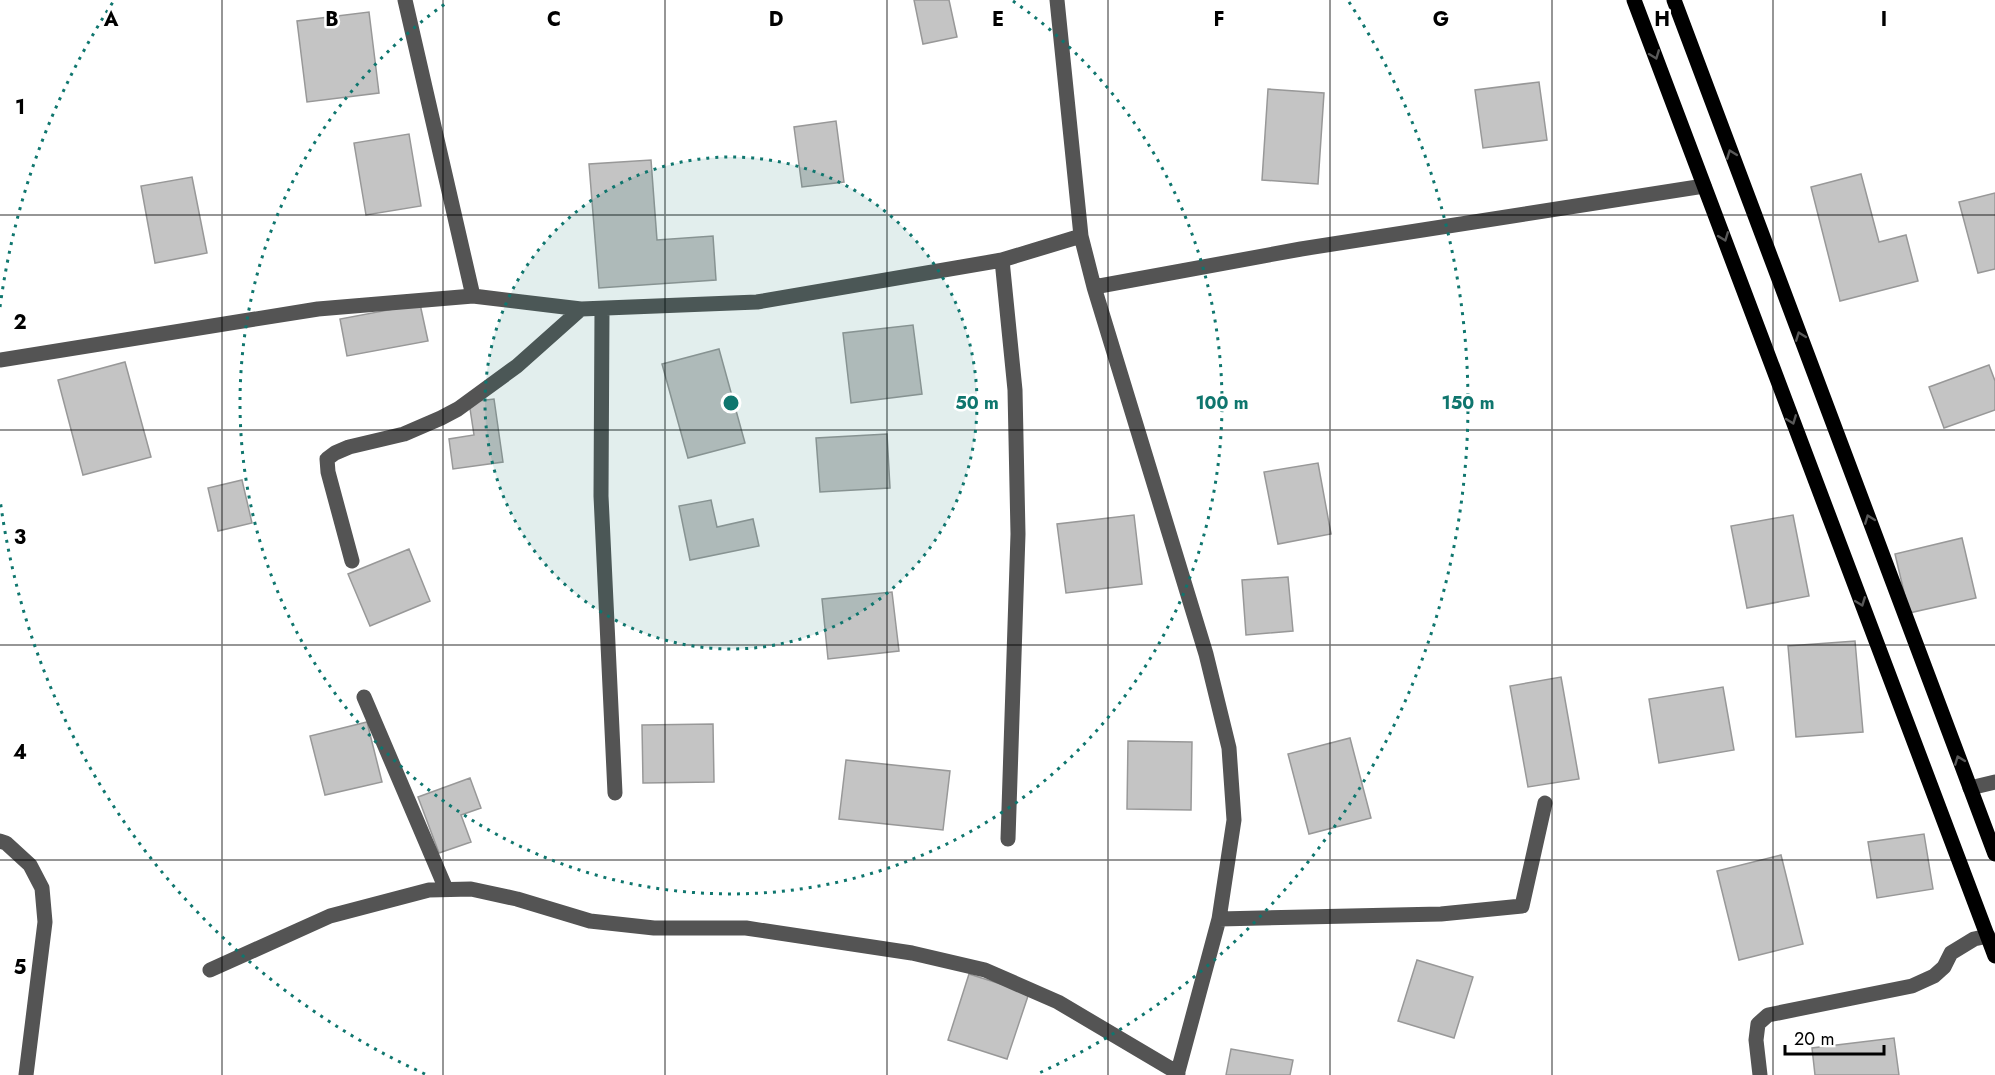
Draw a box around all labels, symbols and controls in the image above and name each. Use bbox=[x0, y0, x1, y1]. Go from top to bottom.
text: A bbox=[103, 5, 119, 34]
text: B bbox=[325, 5, 339, 34]
text: C bbox=[547, 5, 561, 34]
text: D bbox=[769, 5, 783, 34]
text: E bbox=[992, 5, 1004, 34]
text: F bbox=[1213, 5, 1225, 34]
text: G bbox=[1433, 5, 1449, 34]
text: H bbox=[1654, 5, 1670, 34]
text: I bbox=[1881, 5, 1887, 34]
one-way arrow bbox=[1648, 49, 1660, 60]
text: 1 bbox=[15, 93, 25, 122]
one-way arrow bbox=[1726, 149, 1739, 160]
one-way arrow bbox=[1716, 231, 1729, 242]
text: 2 bbox=[13, 308, 27, 337]
one-way arrow bbox=[1795, 332, 1807, 343]
text: 50 m bbox=[955, 390, 999, 416]
text: 100 m bbox=[1195, 390, 1249, 416]
text: 150 m bbox=[1442, 390, 1494, 416]
centre of rings bbox=[721, 393, 741, 413]
one-way arrow bbox=[1785, 414, 1798, 425]
one-way arrow bbox=[1863, 514, 1876, 525]
text: 3 bbox=[14, 523, 26, 552]
one-way arrow bbox=[1854, 596, 1866, 607]
text: 4 bbox=[13, 738, 27, 767]
one-way arrow bbox=[1954, 756, 1967, 766]
text: 5 bbox=[14, 953, 27, 982]
scale bar bbox=[1785, 1018, 1884, 1056]
text: 20 m bbox=[1794, 1026, 1834, 1052]

